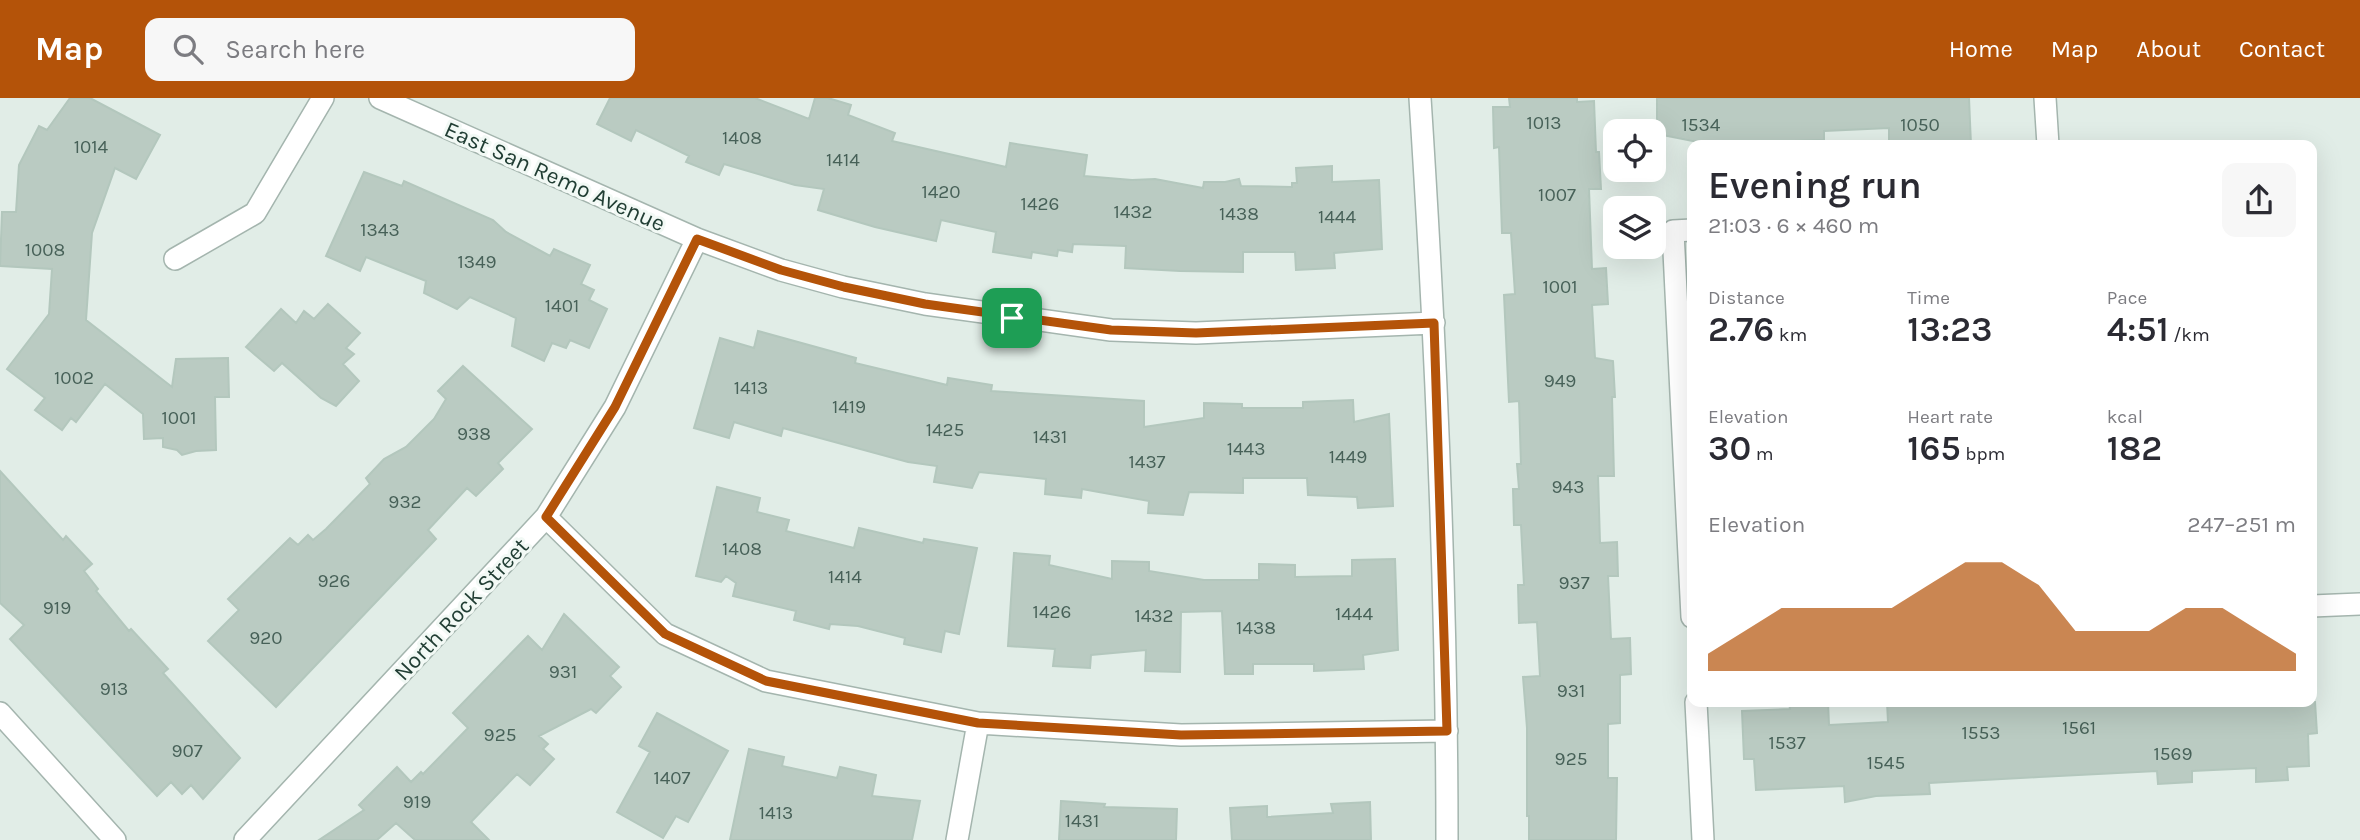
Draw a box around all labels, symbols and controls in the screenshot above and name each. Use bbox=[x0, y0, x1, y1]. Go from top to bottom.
search box bbox=[145, 18, 635, 81]
text: Map bbox=[35, 30, 103, 68]
icon: search bbox=[169, 30, 207, 68]
text: Search here bbox=[225, 34, 365, 65]
text: Home bbox=[1949, 35, 2013, 63]
text: Map bbox=[2051, 35, 2098, 63]
text: About bbox=[2136, 35, 2201, 63]
text: Contact bbox=[2239, 35, 2325, 63]
house number: 1013 bbox=[1526, 112, 1562, 134]
house number: 1534 bbox=[1682, 114, 1721, 136]
house number: 1050 bbox=[1900, 114, 1940, 136]
street label: East San Remo Avenue bbox=[440, 116, 669, 237]
map controls bbox=[1603, 119, 1666, 259]
button: locate bbox=[1603, 119, 1666, 182]
house number: 1408 bbox=[722, 127, 762, 149]
house number: 1014 bbox=[74, 136, 109, 158]
house number: 1414 bbox=[826, 149, 860, 171]
text: Evening run bbox=[1708, 163, 1922, 208]
button: share bbox=[2222, 163, 2296, 237]
house number: 1420 bbox=[921, 181, 961, 203]
house number: 1007 bbox=[1538, 184, 1576, 206]
house number: 1426 bbox=[1021, 193, 1059, 215]
button: layers bbox=[1603, 196, 1666, 259]
house number: 1432 bbox=[1113, 201, 1153, 223]
house number: 1438 bbox=[1219, 203, 1259, 225]
house number: 1444 bbox=[1318, 206, 1356, 228]
text: 21:03 · 6 × 460 m bbox=[1708, 212, 1879, 239]
house number: 1343 bbox=[360, 219, 400, 241]
house number: 1008 bbox=[25, 239, 65, 261]
house number: 1349 bbox=[457, 251, 497, 273]
house number: 1001 bbox=[1542, 276, 1578, 298]
text: Distance bbox=[1708, 287, 1785, 309]
text: Time bbox=[1907, 287, 1950, 309]
text: Pace bbox=[2107, 287, 2147, 309]
pin bbox=[982, 288, 1042, 348]
house number: 1401 bbox=[545, 295, 579, 317]
icon: arrive bbox=[993, 299, 1031, 337]
text: 2.76 bbox=[1708, 309, 1774, 350]
text: 13:23 bbox=[1907, 309, 1993, 350]
text: 4:51 bbox=[2107, 309, 2169, 350]
text: km bbox=[1774, 324, 1807, 346]
text: /km bbox=[2169, 324, 2210, 346]
house number: 1002 bbox=[54, 367, 94, 389]
house number: 949 bbox=[1544, 370, 1576, 392]
house number: 1413 bbox=[734, 377, 768, 399]
house number: 1419 bbox=[832, 396, 866, 418]
text: Elevation bbox=[1708, 406, 1788, 428]
text: Heart rate bbox=[1907, 406, 1993, 428]
text: kcal bbox=[2107, 406, 2143, 428]
house number: 1001 bbox=[161, 407, 197, 429]
house number: 1425 bbox=[926, 419, 964, 441]
house number: 938 bbox=[457, 423, 491, 445]
house number: 1431 bbox=[1033, 426, 1067, 448]
text: 30 bbox=[1708, 428, 1751, 469]
text: 165 bbox=[1907, 428, 1961, 469]
text: 182 bbox=[2107, 428, 2162, 469]
house number: 1443 bbox=[1227, 438, 1265, 460]
text: m bbox=[1751, 443, 1774, 465]
text: bpm bbox=[1961, 443, 2005, 465]
house number: 1449 bbox=[1329, 446, 1367, 468]
house number: 1437 bbox=[1128, 451, 1166, 473]
house number: 943 bbox=[1552, 476, 1584, 498]
house number: 932 bbox=[388, 491, 422, 513]
text: Elevation bbox=[1708, 511, 1805, 538]
text: 247–251 m bbox=[2187, 511, 2296, 538]
street label: North Rock Street bbox=[389, 532, 534, 686]
house number: 1408 bbox=[722, 538, 762, 560]
house number: 1414 bbox=[828, 566, 862, 588]
house number: 926 bbox=[318, 570, 350, 592]
house number: 937 bbox=[1558, 572, 1590, 594]
house number: 919 bbox=[43, 597, 71, 619]
house number: 1426 bbox=[1033, 601, 1071, 623]
house number: 1444 bbox=[1335, 603, 1373, 625]
house number: 1432 bbox=[1134, 605, 1174, 627]
house number: 1438 bbox=[1236, 617, 1276, 639]
house number: 920 bbox=[249, 627, 283, 649]
house number: 931 bbox=[549, 661, 577, 683]
house number: 913 bbox=[100, 678, 128, 700]
house number: 931 bbox=[1557, 680, 1585, 702]
house number: 1561 bbox=[2062, 717, 2096, 739]
house number: 1553 bbox=[1962, 722, 2000, 744]
house number: 925 bbox=[484, 724, 516, 746]
house number: 1537 bbox=[1768, 732, 1806, 754]
house number: 907 bbox=[171, 740, 203, 762]
house number: 1569 bbox=[2154, 743, 2192, 765]
house number: 925 bbox=[1555, 748, 1587, 770]
house number: 1545 bbox=[1867, 752, 1905, 774]
house number: 1407 bbox=[653, 767, 691, 789]
house number: 919 bbox=[403, 791, 431, 813]
house number: 1413 bbox=[759, 802, 793, 824]
house number: 1431 bbox=[1065, 810, 1099, 832]

